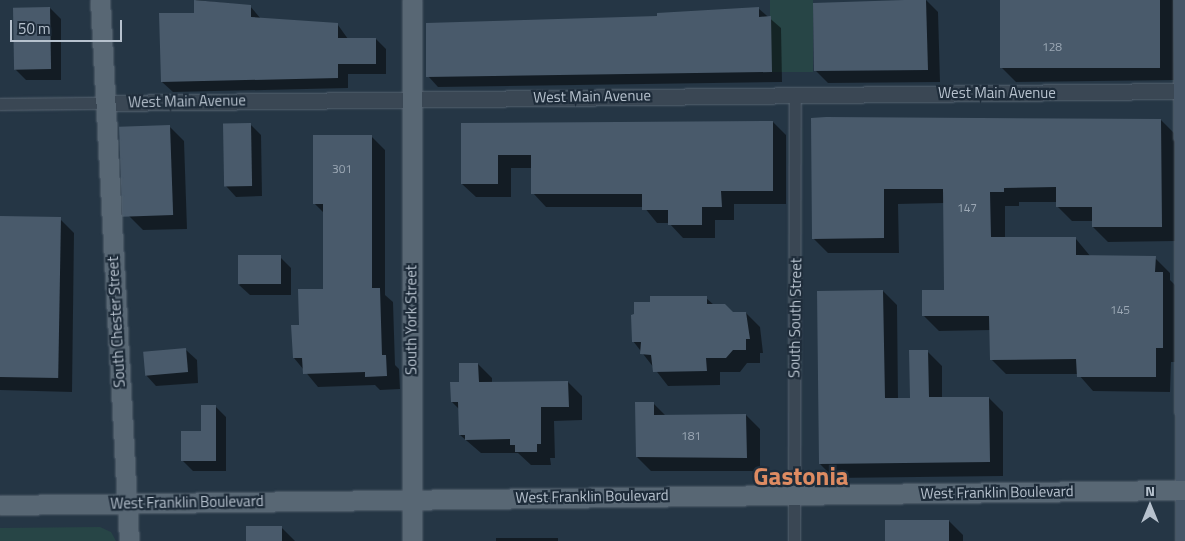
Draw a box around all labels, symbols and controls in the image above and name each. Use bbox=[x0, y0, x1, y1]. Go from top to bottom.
scale bar bbox=[12, 10, 125, 42]
text: 50 m bbox=[18, 17, 51, 40]
house number: 128 bbox=[1042, 40, 1062, 54]
street label: West Main Avenue bbox=[938, 84, 1056, 102]
street label: West Main Avenue bbox=[533, 86, 651, 106]
street label: West Main Avenue bbox=[128, 91, 246, 111]
house number: 301 bbox=[332, 162, 352, 176]
house number: 147 bbox=[957, 201, 977, 215]
street label: South Chester Street bbox=[104, 256, 128, 388]
street label: South South Street bbox=[785, 258, 805, 378]
street label: South York Street bbox=[402, 265, 420, 375]
house number: 145 bbox=[1110, 303, 1130, 317]
house number: 181 bbox=[681, 429, 701, 443]
district label: Gastonia bbox=[753, 461, 849, 491]
text: N bbox=[1145, 480, 1155, 501]
north arrow bbox=[1125, 481, 1175, 531]
street label: West Franklin Boulevard bbox=[920, 482, 1074, 502]
street label: West Franklin Boulevard bbox=[515, 486, 669, 506]
street label: West Franklin Boulevard bbox=[110, 492, 264, 512]

